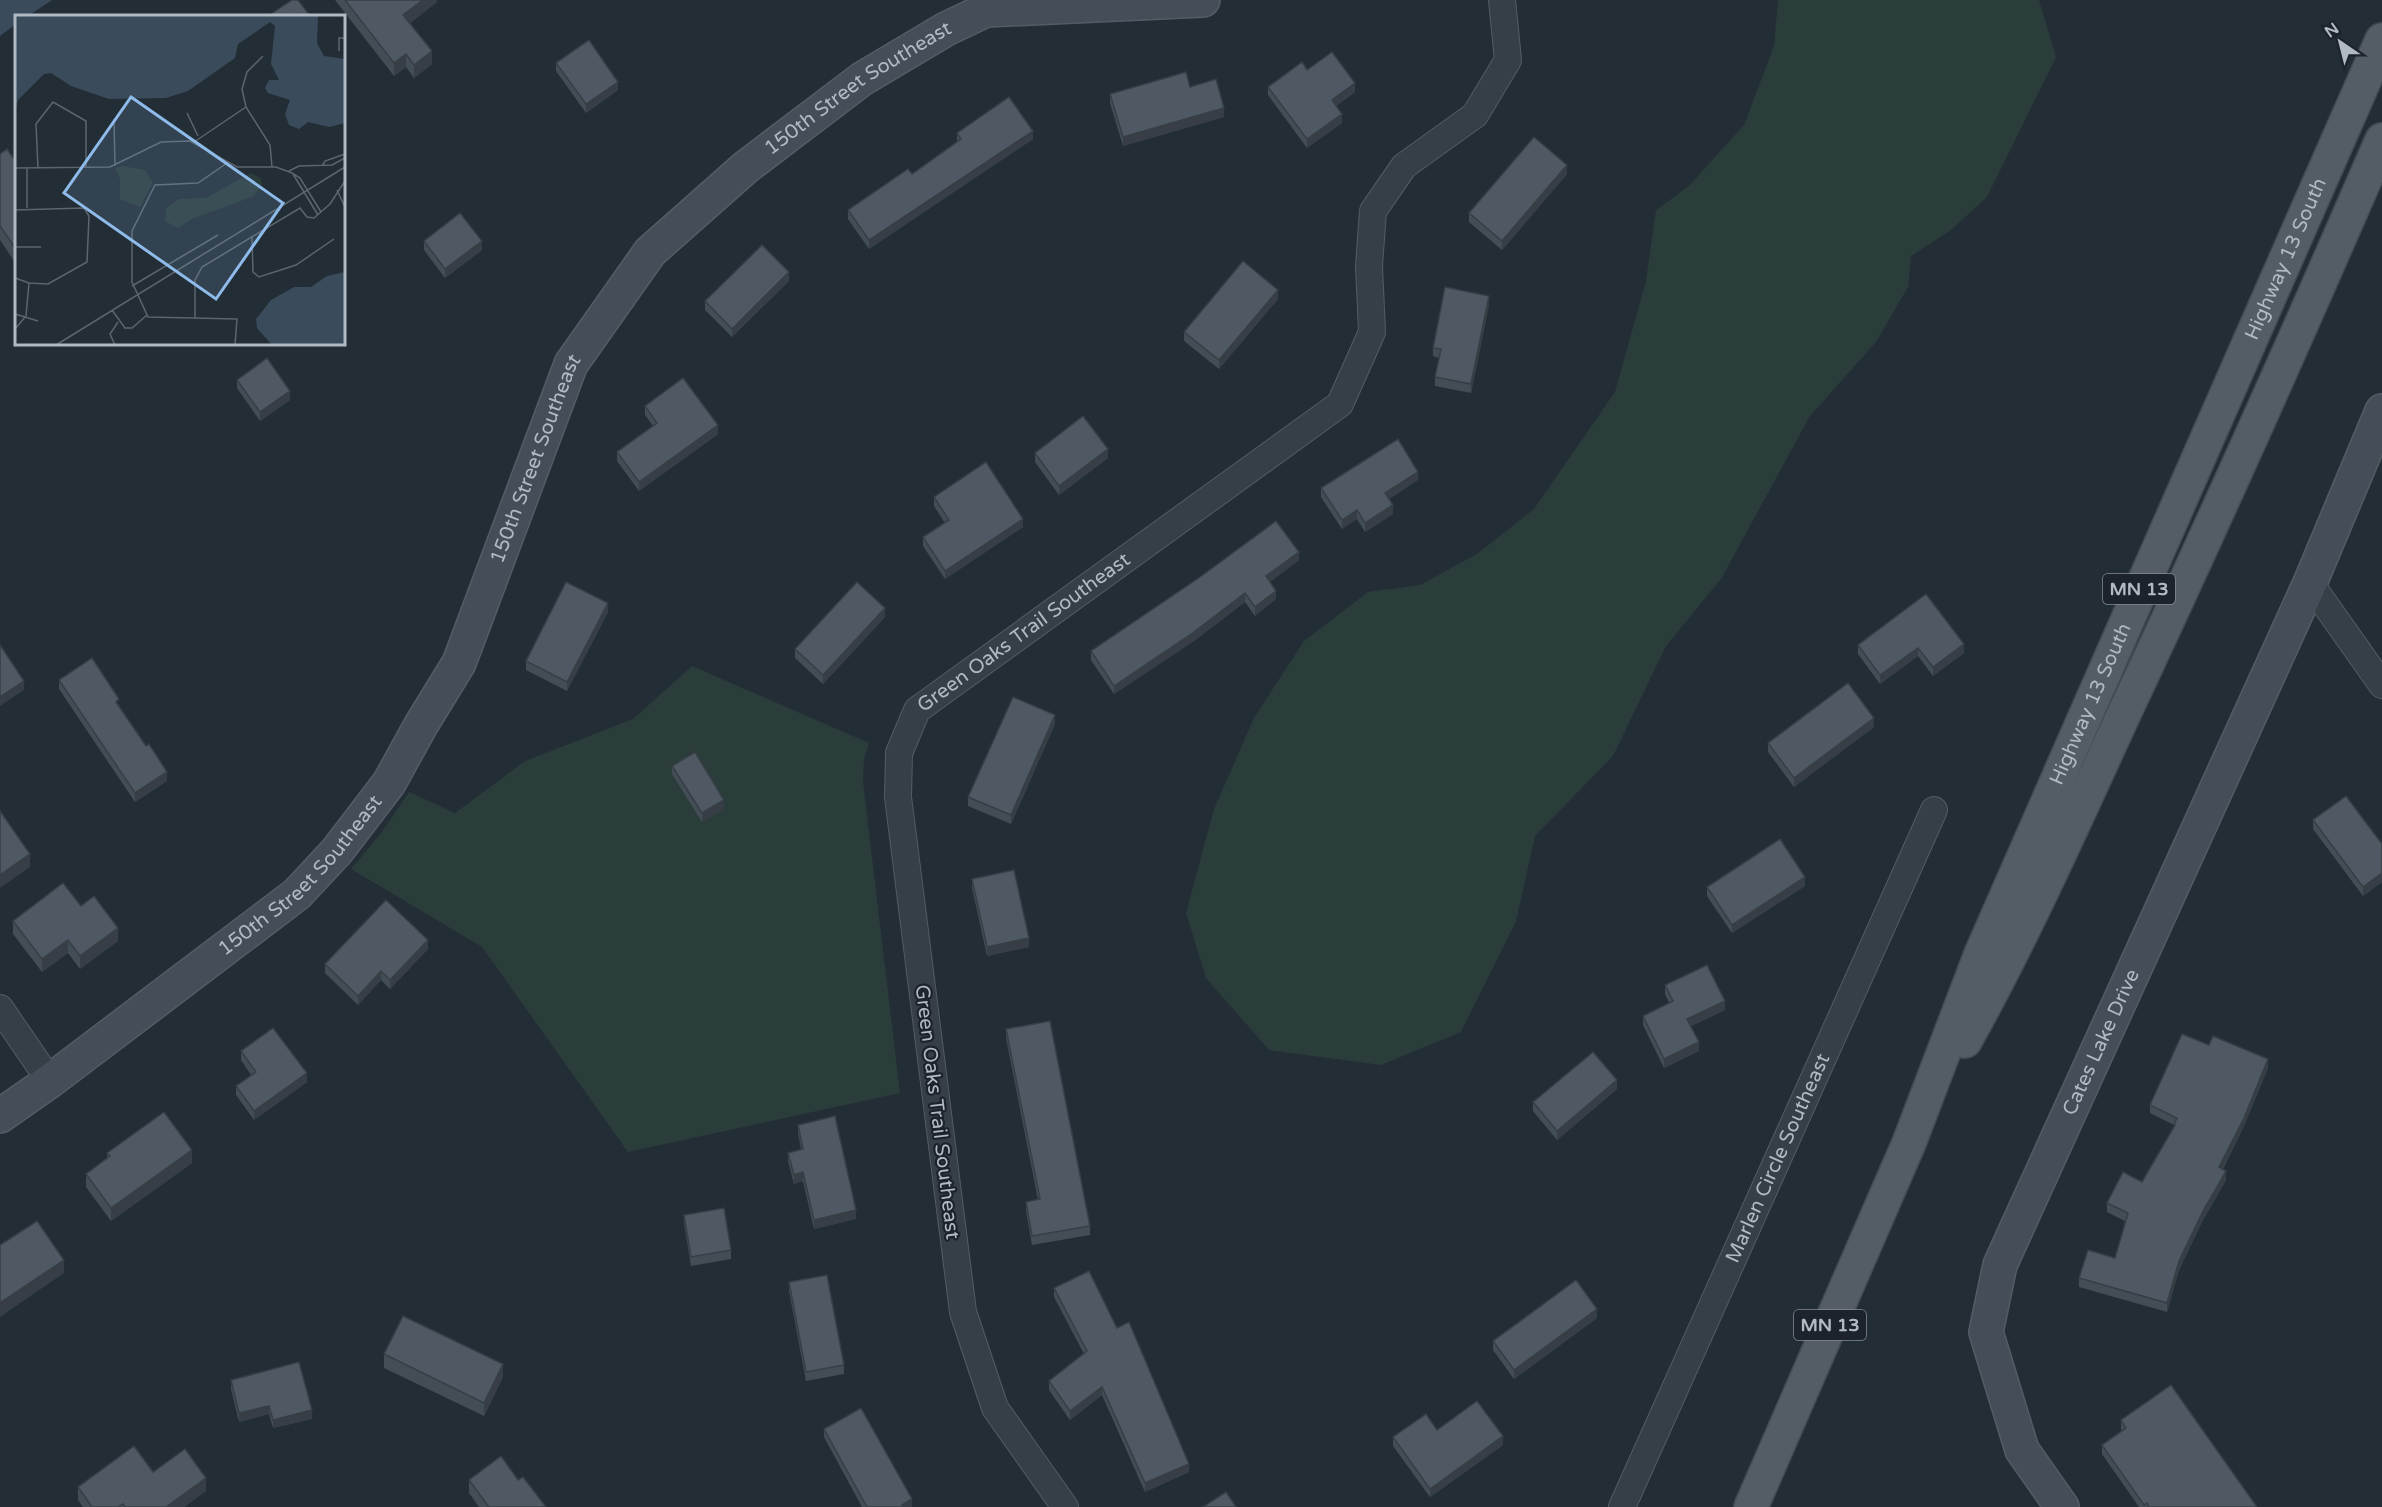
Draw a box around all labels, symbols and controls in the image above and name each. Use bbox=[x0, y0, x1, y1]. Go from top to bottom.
north arrow bbox=[2310, 12, 2370, 72]
inset map bbox=[15, 15, 345, 345]
street label: 150th Street Southeast bbox=[760, 16, 956, 160]
text: N bbox=[2321, 19, 2343, 42]
street label: Highway 13 South bbox=[2240, 174, 2332, 344]
street label: 150th Street Southeast bbox=[485, 349, 586, 567]
street label: Green Oaks Trail Southeast bbox=[913, 548, 1135, 718]
road number: MN 13 bbox=[2103, 574, 2175, 604]
street label: Highway 13 South bbox=[2045, 620, 2137, 789]
street label: 150th Street Southeast bbox=[214, 790, 388, 961]
street label: Cates Lake Drive bbox=[2058, 966, 2145, 1119]
street label: Green Oaks Trail Southeast bbox=[909, 983, 965, 1241]
street label: Marlen Circle Southeast bbox=[1721, 1050, 1835, 1267]
road number: MN 13 bbox=[1794, 1310, 1866, 1340]

